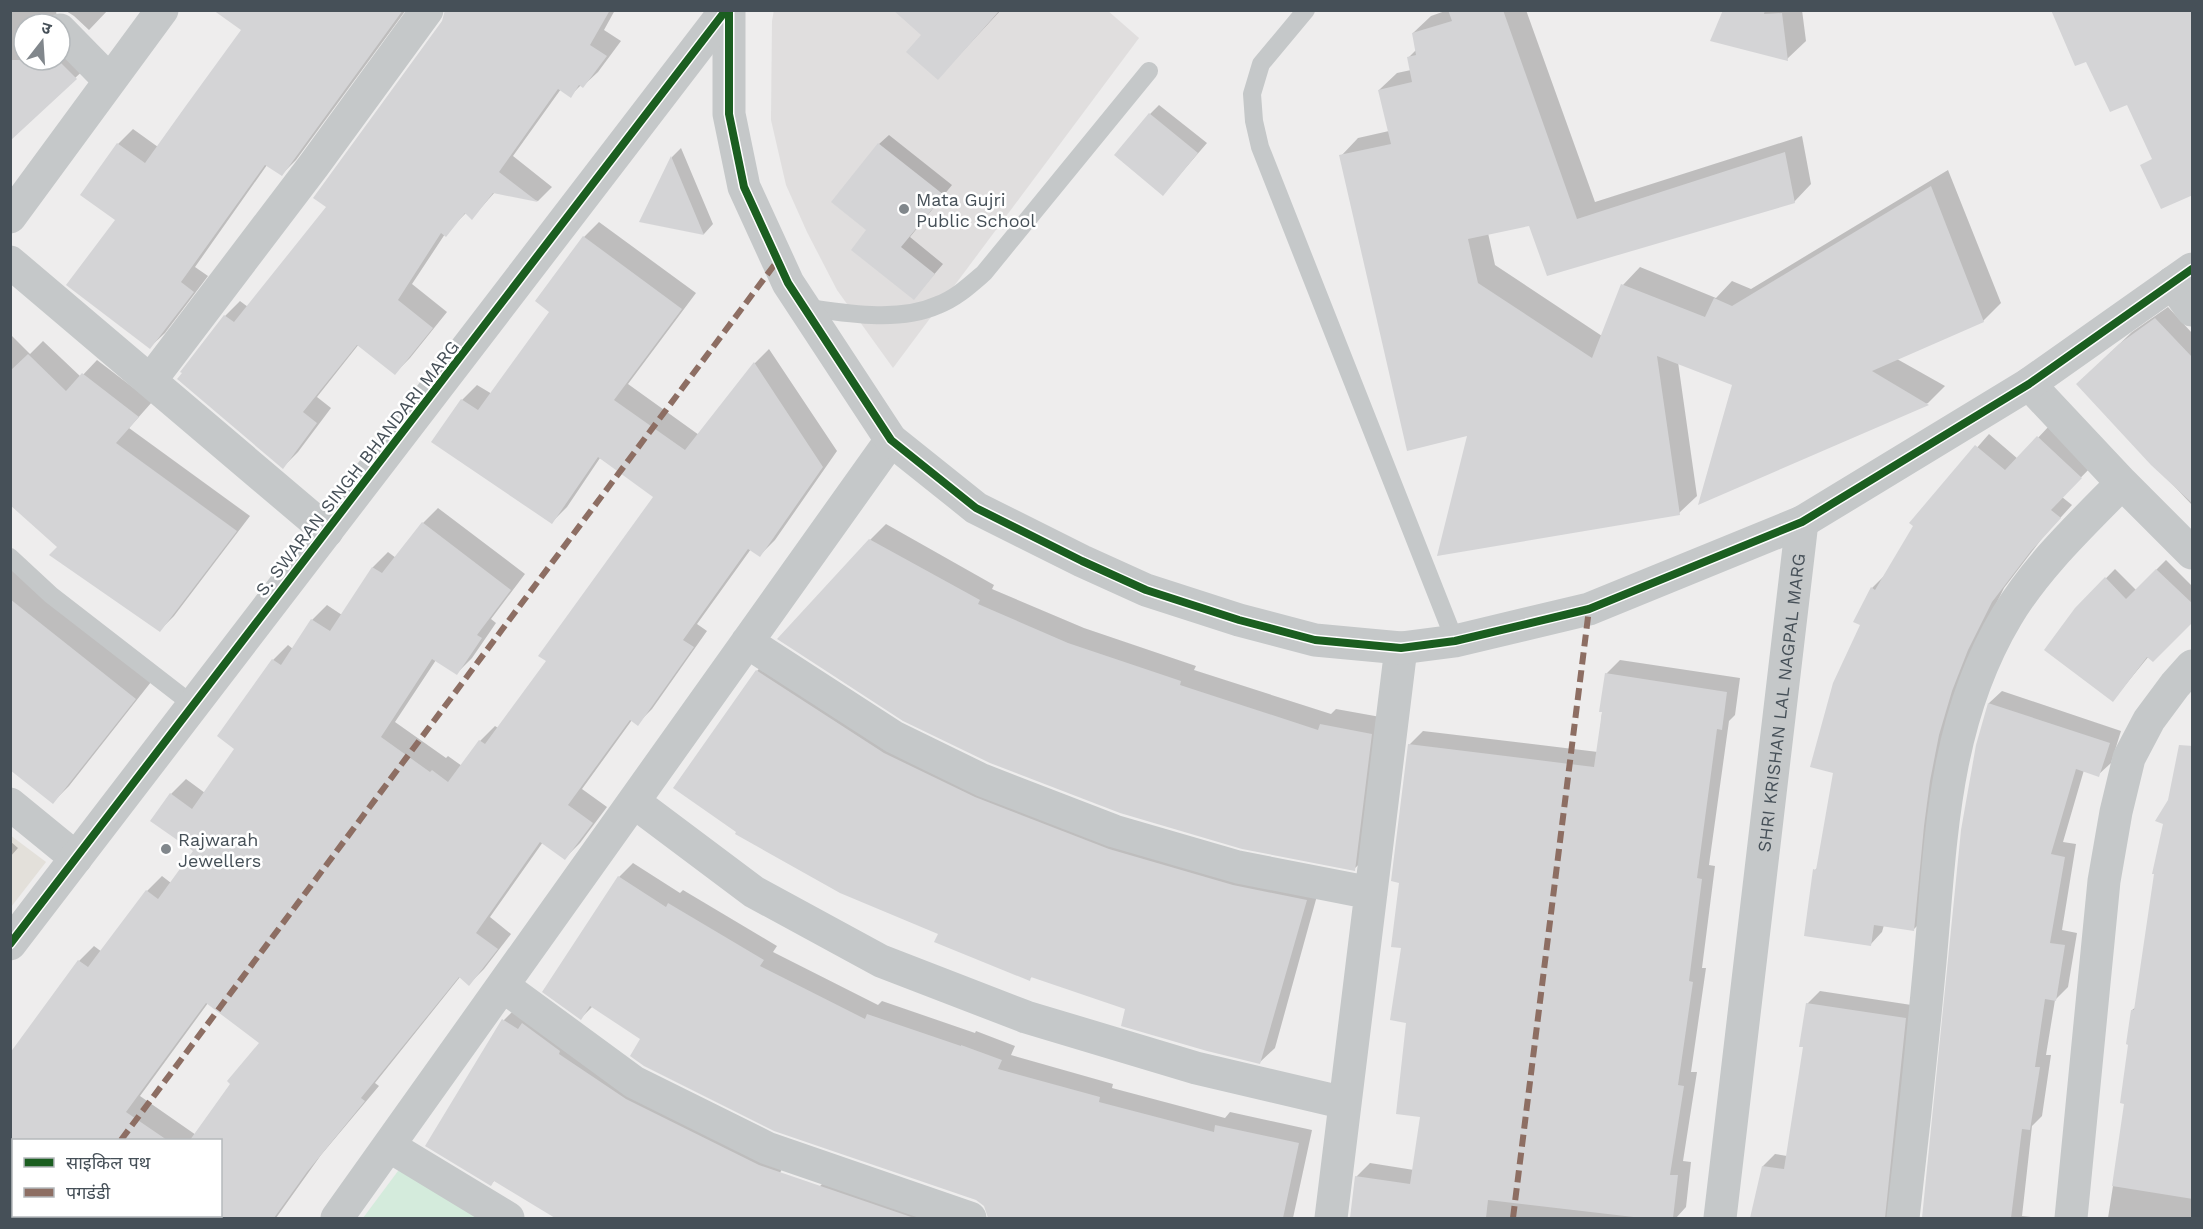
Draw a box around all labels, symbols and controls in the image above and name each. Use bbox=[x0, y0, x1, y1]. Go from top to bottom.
north arrow bbox=[12, 12, 72, 72]
text: उ bbox=[39, 18, 54, 39]
place label: Mata Gujri Public School bbox=[916, 189, 1036, 231]
marker: Mata Gujri Public School bbox=[897, 202, 911, 216]
street label: S. SWARAN SINGH BHANDARI MARG bbox=[251, 336, 463, 600]
street label: SHRI KRISHAN LAL NAGPAL MARG bbox=[1753, 552, 1809, 853]
place label: Rajwarah Jewellers bbox=[178, 829, 261, 871]
marker: Rajwarah Jewellers bbox=[159, 842, 173, 856]
legend bbox=[12, 1139, 222, 1217]
text: साइकिल पथ bbox=[66, 1152, 151, 1173]
text: पगडंडी bbox=[66, 1182, 111, 1203]

